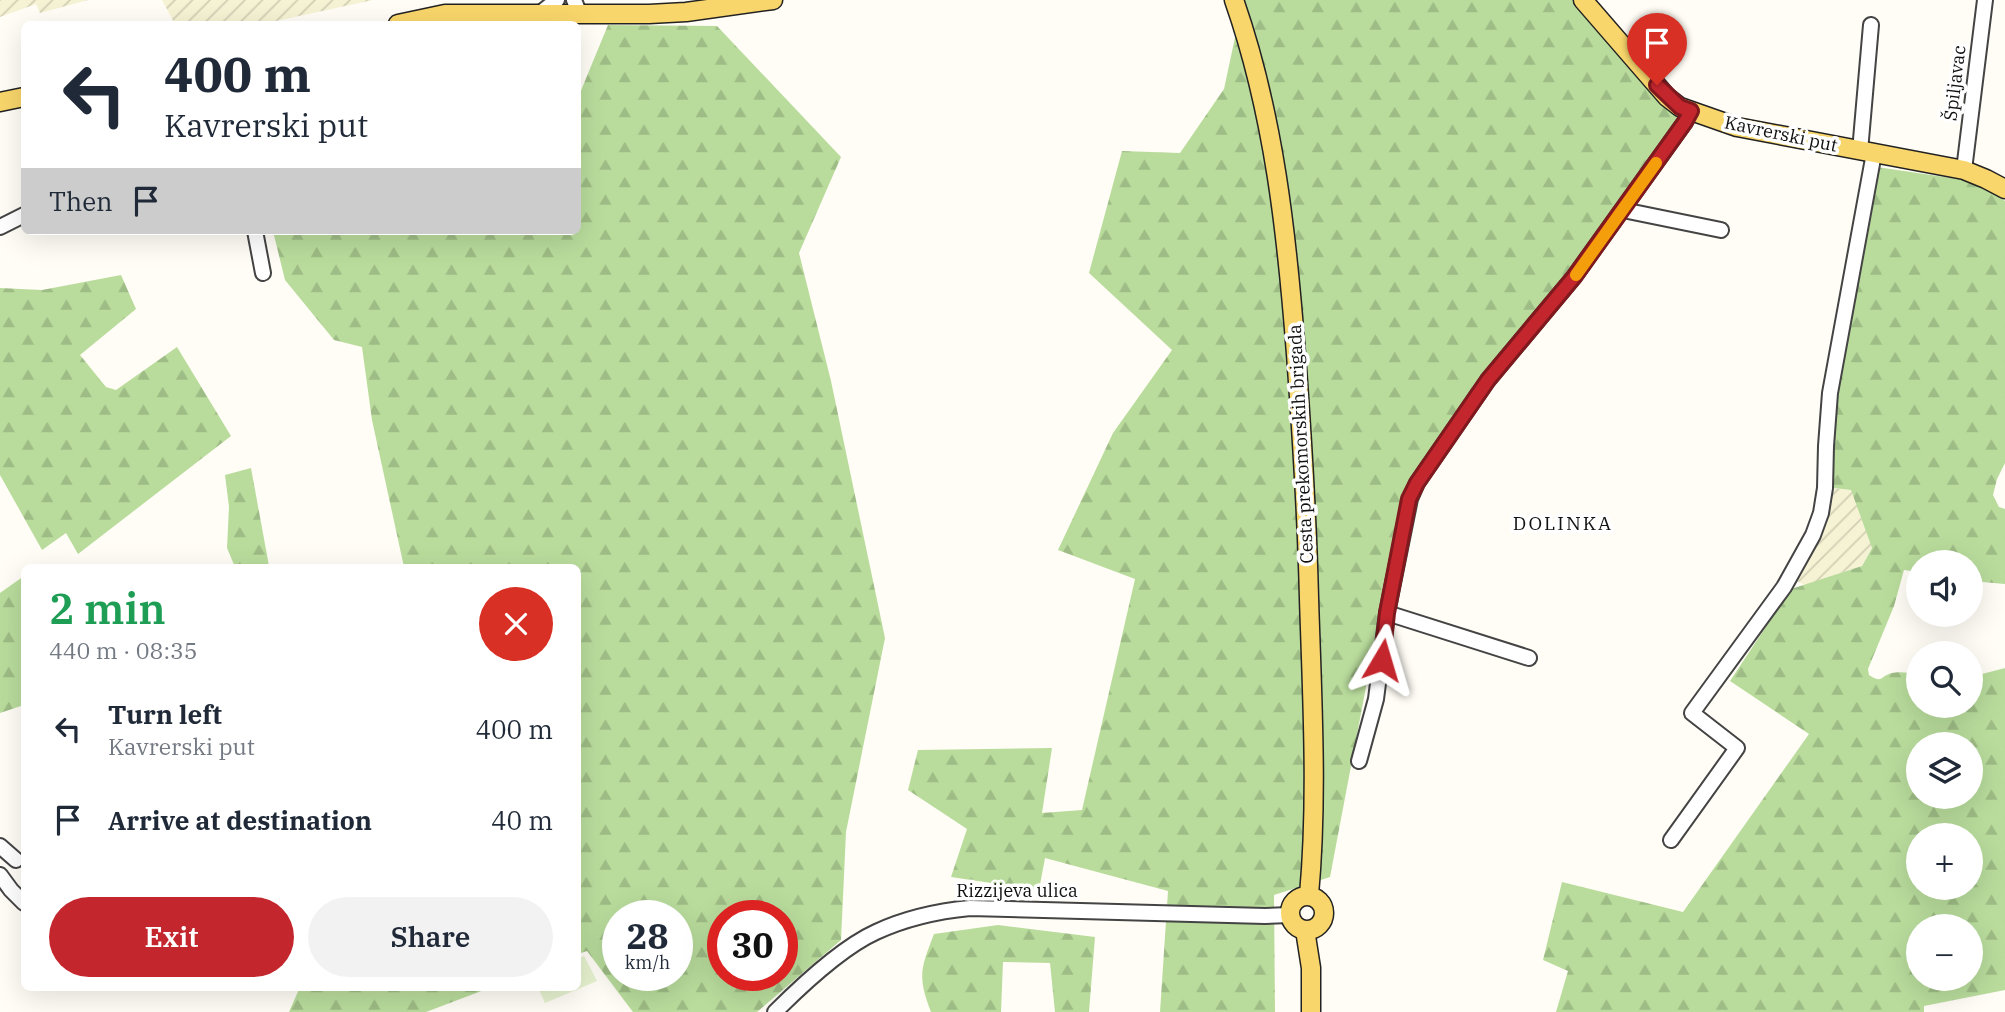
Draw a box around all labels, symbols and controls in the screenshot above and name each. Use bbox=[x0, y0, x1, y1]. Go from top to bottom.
pin bbox=[1627, 13, 1687, 85]
icon: arrive bbox=[1638, 24, 1676, 62]
text: 400 m bbox=[164, 42, 311, 105]
street label: Špiljavac bbox=[1937, 44, 1971, 122]
icon: left bbox=[49, 49, 140, 140]
text: Kavrerski put bbox=[164, 104, 368, 146]
street label: Kavrerski put bbox=[1723, 110, 1840, 157]
icon: arrive bbox=[127, 182, 165, 220]
text: Then bbox=[49, 184, 113, 218]
street label: Cesta prekomorskih brigada bbox=[1283, 324, 1318, 564]
district label: DOLINKA bbox=[1513, 511, 1613, 535]
map controls bbox=[1906, 550, 1983, 991]
button: sound bbox=[1906, 550, 1983, 627]
text: 2 min bbox=[49, 581, 166, 636]
button: close bbox=[479, 587, 553, 661]
position arrow bbox=[1345, 623, 1419, 697]
text: 440 m · 08:35 bbox=[49, 635, 198, 665]
button: search bbox=[1906, 641, 1983, 718]
text: Turn left bbox=[108, 697, 222, 731]
icon: left bbox=[49, 710, 87, 748]
text: 400 m bbox=[475, 712, 553, 746]
text: Kavrerski put bbox=[108, 731, 255, 761]
button: layers bbox=[1906, 732, 1983, 809]
icon: arrive bbox=[49, 801, 87, 839]
text: Arrive at destination bbox=[108, 803, 372, 837]
text: 40 m bbox=[491, 803, 553, 837]
button: + bbox=[1906, 823, 1983, 900]
street label: Rizzijeva ulica bbox=[956, 879, 1078, 902]
button: Exit bbox=[49, 897, 294, 977]
button: Share bbox=[308, 897, 553, 977]
speed limit sign: 30 bbox=[707, 900, 798, 991]
text: 28 bbox=[626, 913, 669, 959]
button: − bbox=[1906, 914, 1983, 991]
text: km/h bbox=[625, 951, 670, 974]

